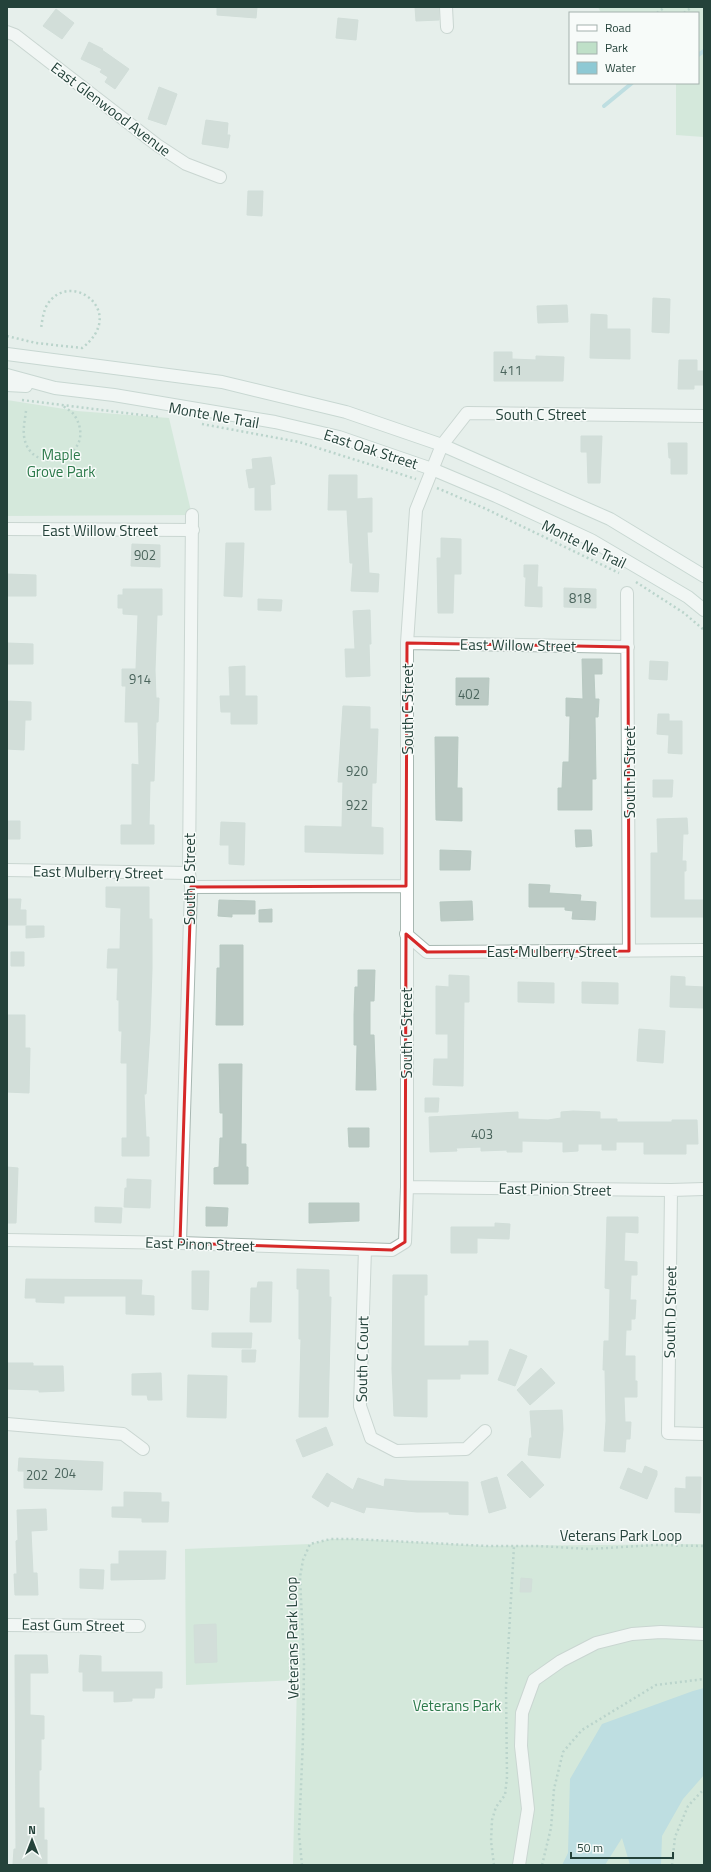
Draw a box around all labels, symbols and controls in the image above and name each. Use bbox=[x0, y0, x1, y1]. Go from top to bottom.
legend bbox=[569, 12, 699, 84]
text: Road bbox=[605, 18, 631, 37]
text: Park bbox=[605, 38, 628, 57]
street label: East Glenwood Avenue bbox=[46, 56, 176, 162]
text: Water bbox=[605, 58, 636, 77]
house number: 411 bbox=[500, 360, 522, 380]
street label: Monte Ne Trail bbox=[167, 396, 261, 434]
street label: South C Street bbox=[496, 403, 587, 426]
street label: East Oak Street bbox=[321, 423, 422, 475]
park label: Maple Grove Park bbox=[27, 443, 95, 483]
street label: Monte Ne Trail bbox=[538, 514, 630, 574]
street label: East Willow Street bbox=[42, 519, 159, 542]
house number: 902 bbox=[134, 545, 156, 565]
house number: 818 bbox=[569, 588, 591, 608]
street label: East Willow Street bbox=[460, 632, 577, 658]
street label: South C Street bbox=[396, 663, 419, 754]
house number: 914 bbox=[129, 669, 151, 689]
house number: 402 bbox=[458, 684, 480, 704]
street label: South D Street bbox=[618, 725, 641, 818]
house number: 920 bbox=[346, 761, 368, 781]
house number: 922 bbox=[346, 795, 368, 815]
street label: South B Street bbox=[178, 832, 201, 925]
street label: East Mulberry Street bbox=[33, 859, 164, 885]
street label: East Mulberry Street bbox=[487, 940, 618, 963]
street label: South C Street bbox=[395, 987, 418, 1078]
house number: 403 bbox=[471, 1124, 493, 1144]
street label: East Pinion Street bbox=[498, 1177, 612, 1201]
street label: East Pinon Street bbox=[145, 1231, 256, 1257]
street label: South D Street bbox=[658, 1265, 682, 1358]
street label: South C Court bbox=[350, 1315, 374, 1402]
house number: 204 bbox=[54, 1463, 76, 1483]
house number: 202 bbox=[26, 1465, 48, 1485]
street label: Veterans Park Loop bbox=[560, 1524, 682, 1547]
street label: Veterans Park Loop bbox=[279, 1576, 305, 1699]
street label: East Gum Street bbox=[21, 1613, 125, 1637]
park label: Veterans Park bbox=[413, 1694, 501, 1717]
north arrow bbox=[12, 1820, 52, 1860]
text: N bbox=[28, 1822, 36, 1838]
scale bar bbox=[571, 1834, 673, 1860]
text: 50 m bbox=[577, 1838, 603, 1857]

